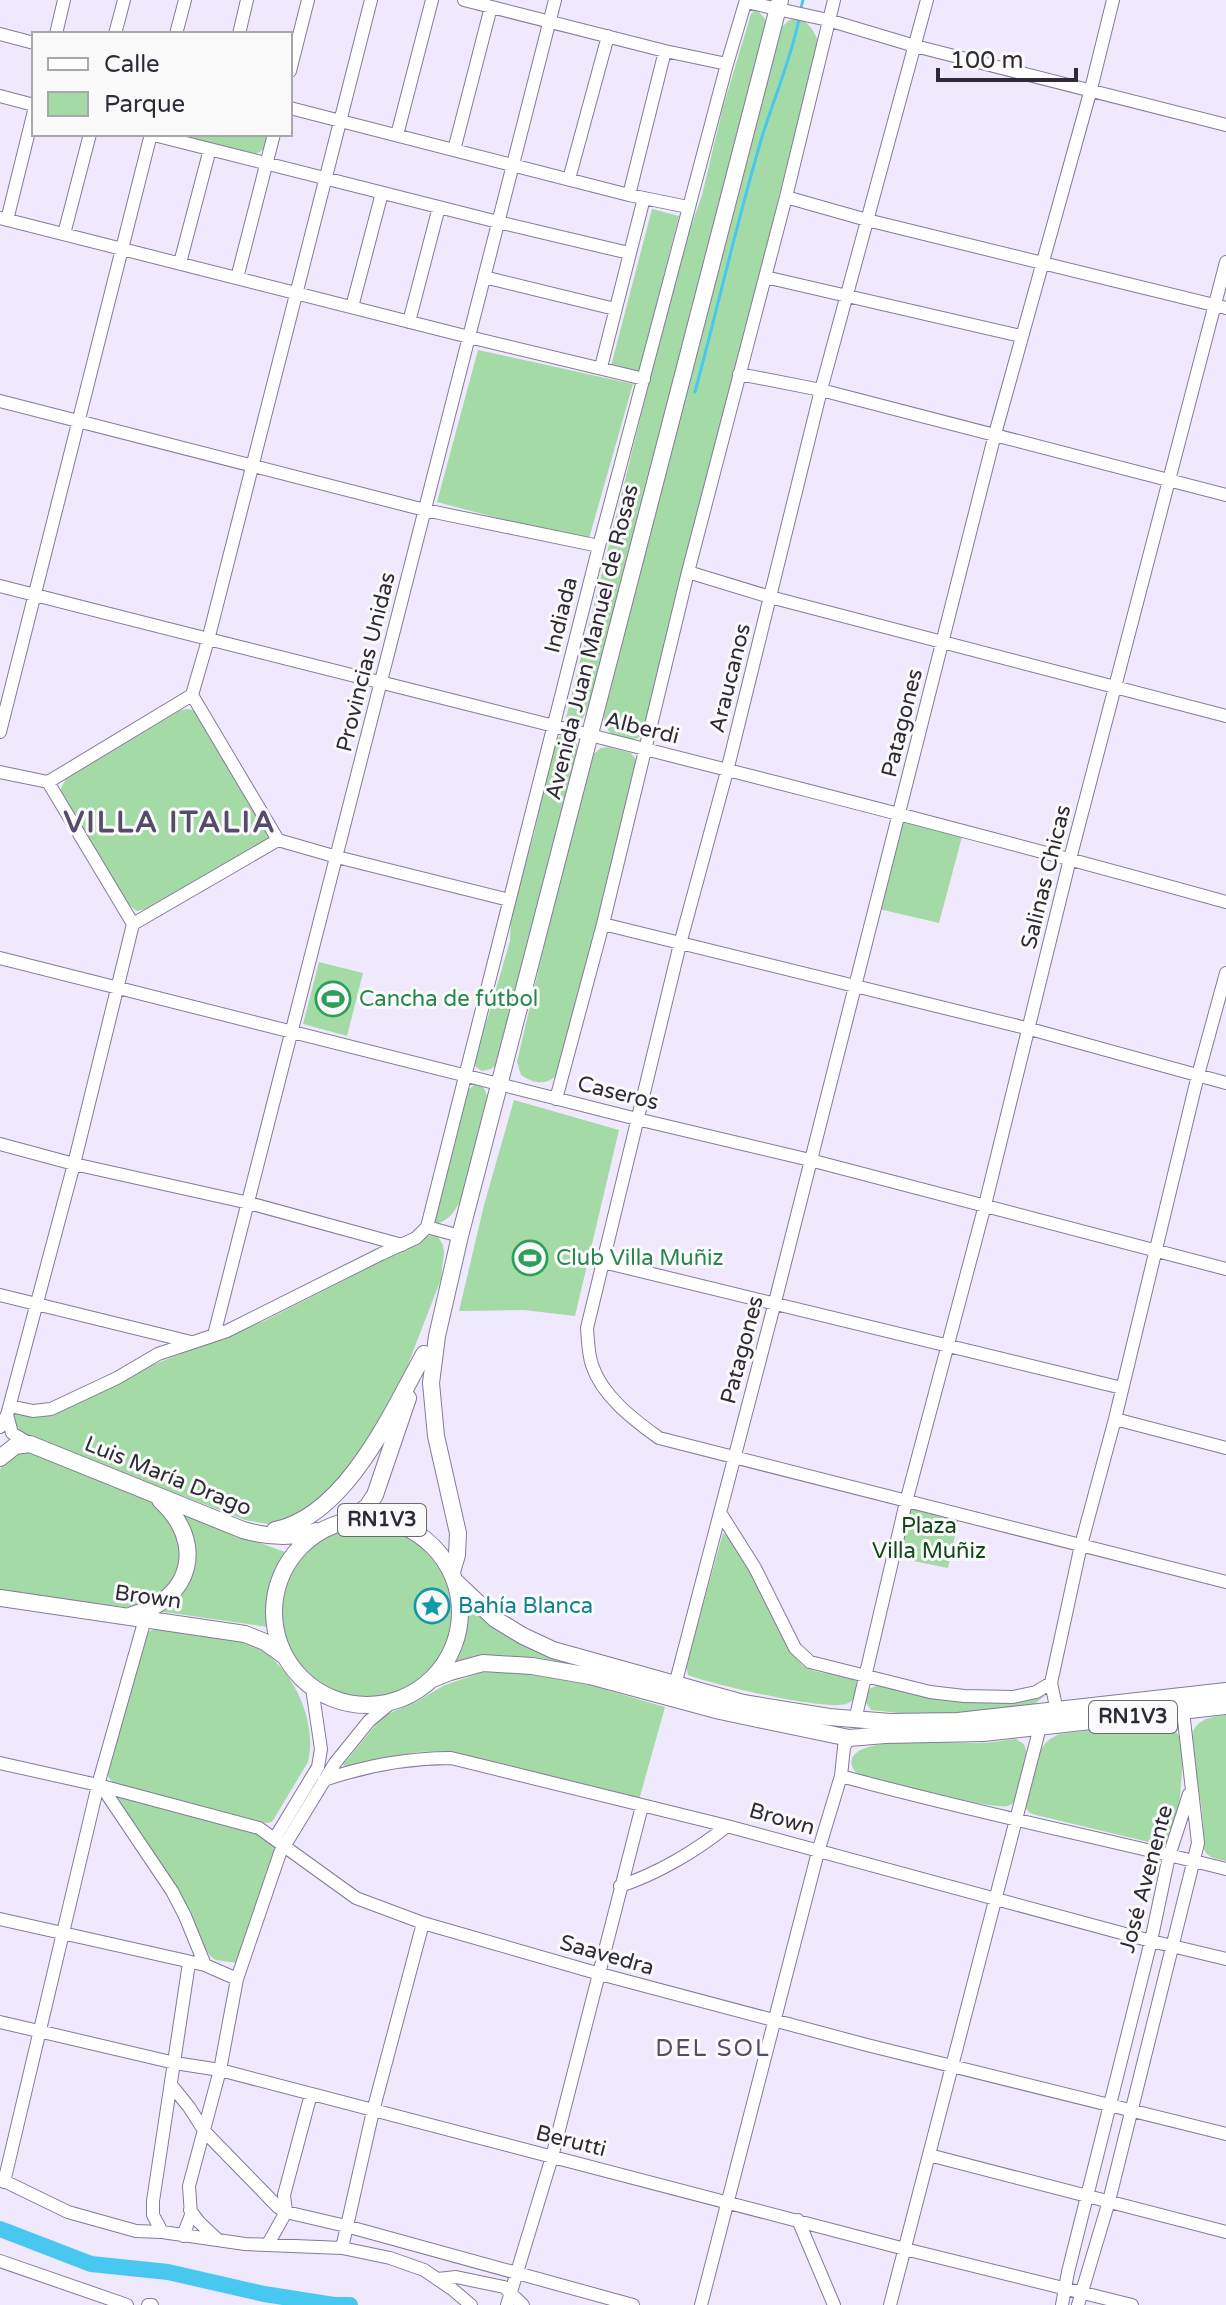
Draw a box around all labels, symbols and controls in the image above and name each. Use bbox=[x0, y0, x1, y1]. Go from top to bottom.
legend bbox=[32, 32, 292, 136]
scale bar bbox=[938, 32, 1076, 82]
text: 100 m bbox=[950, 46, 1024, 75]
text: Calle bbox=[104, 50, 160, 79]
text: Parque bbox=[104, 90, 185, 119]
street label: Avenida Juan Manuel de Rosas bbox=[540, 482, 644, 802]
street label: Provincias Unidas bbox=[331, 569, 401, 755]
street label: Indiada bbox=[539, 574, 583, 656]
street label: Araucanos bbox=[704, 621, 756, 735]
street label: Patagones bbox=[876, 666, 928, 780]
street label: Alberdi bbox=[602, 706, 682, 750]
street label: Salinas Chicas bbox=[1016, 802, 1076, 952]
district label: VILLA ITALIA bbox=[63, 804, 277, 841]
sports icon: Cancha de fútbol bbox=[314, 980, 352, 1018]
place label: Cancha de fútbol bbox=[359, 986, 538, 1012]
street label: Caseros bbox=[575, 1070, 661, 1116]
sports icon: Club Villa Muñiz bbox=[511, 1239, 549, 1277]
place label: Club Villa Muñiz bbox=[556, 1245, 724, 1271]
street label: Patagones bbox=[715, 1293, 769, 1407]
street label: Luis María Drago bbox=[81, 1431, 255, 1521]
road number: RN1V3 bbox=[338, 1504, 426, 1536]
park label: Plaza Villa Muñiz bbox=[872, 1513, 986, 1564]
street label: Brown bbox=[113, 1579, 183, 1615]
place icon: Bahía Blanca bbox=[413, 1587, 451, 1625]
place label: Bahía Blanca bbox=[458, 1593, 593, 1619]
road number: RN1V3 bbox=[1089, 1701, 1177, 1733]
street label: Brown bbox=[746, 1797, 818, 1841]
street label: José Avenente bbox=[1114, 1802, 1178, 1956]
street label: Saavedra bbox=[557, 1929, 657, 1981]
district label: DEL SOL bbox=[655, 2034, 771, 2063]
street label: Berutti bbox=[533, 2120, 609, 2162]

